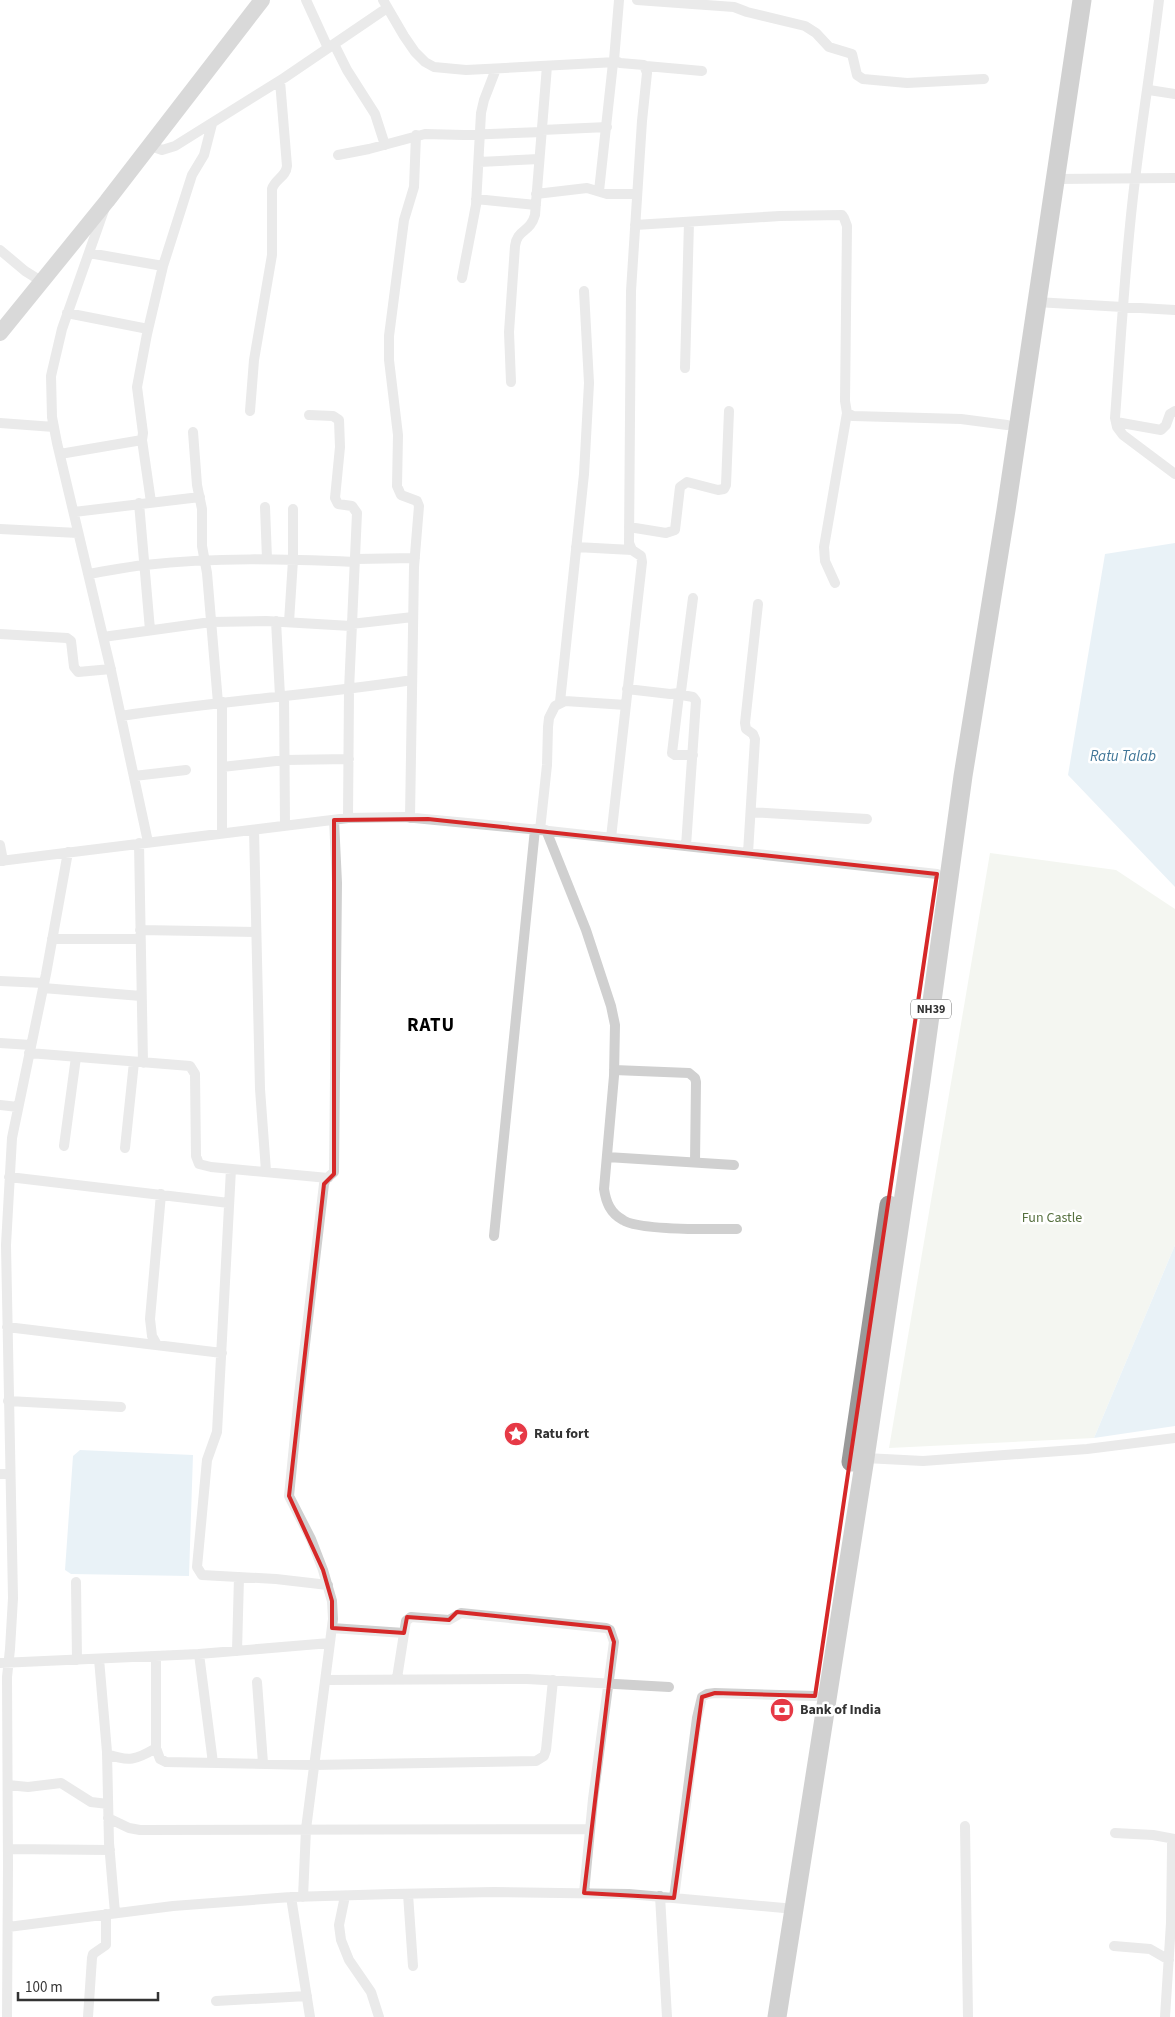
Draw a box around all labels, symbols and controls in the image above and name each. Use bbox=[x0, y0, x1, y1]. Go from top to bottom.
water label: Ratu Talab bbox=[1090, 746, 1156, 767]
road number: NH39 bbox=[911, 1000, 951, 1019]
district label: RATU bbox=[407, 1012, 455, 1039]
park label: Fun Castle bbox=[1022, 1208, 1082, 1228]
place icon: Ratu fort bbox=[503, 1421, 529, 1447]
place label: Ratu fort bbox=[534, 1424, 590, 1444]
bank icon: Bank of India bbox=[769, 1697, 795, 1723]
place label: Bank of India bbox=[800, 1700, 881, 1720]
scale bar bbox=[18, 1970, 158, 2002]
text: 100 m bbox=[25, 1977, 63, 1998]

